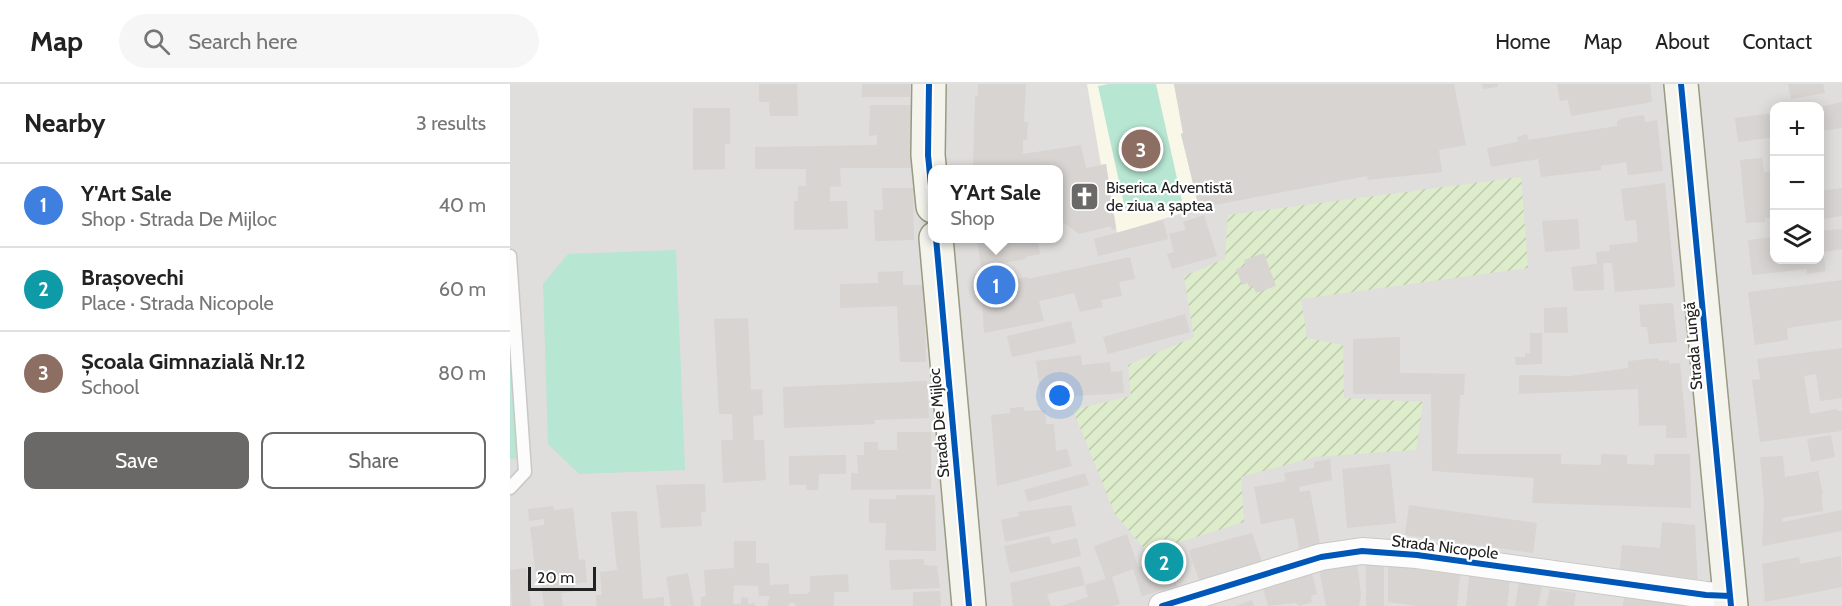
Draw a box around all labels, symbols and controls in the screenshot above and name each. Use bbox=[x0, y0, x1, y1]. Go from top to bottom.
search box bbox=[119, 14, 539, 68]
text: Map bbox=[30, 24, 83, 58]
icon: search bbox=[140, 25, 173, 58]
text: Search here bbox=[188, 28, 297, 55]
text: Home bbox=[1495, 29, 1551, 54]
text: Map bbox=[1584, 29, 1622, 54]
text: About bbox=[1655, 29, 1709, 54]
text: Contact bbox=[1742, 29, 1812, 54]
map controls bbox=[1770, 102, 1824, 264]
button: + bbox=[1770, 102, 1824, 156]
text: Nearby bbox=[24, 107, 105, 139]
text: 3 results bbox=[416, 111, 486, 135]
pin: 3 bbox=[1122, 126, 1160, 172]
button: − bbox=[1770, 156, 1824, 210]
popup bbox=[928, 165, 1063, 243]
place label: Biserica Adventistă de ziua a șaptea bbox=[1106, 178, 1233, 216]
text: Y'Art Sale bbox=[950, 179, 1041, 206]
text: Y'Art Sale bbox=[81, 180, 172, 207]
church icon: Biserica Adventistă de ziua a șaptea bbox=[1069, 180, 1101, 212]
text: 1 bbox=[40, 193, 47, 217]
text: 40 m bbox=[438, 193, 486, 217]
text: Shop bbox=[950, 206, 995, 230]
text: Shop · Strada De Mijloc bbox=[81, 207, 277, 231]
button: layers bbox=[1770, 210, 1824, 264]
pin: 1 bbox=[976, 262, 1016, 308]
text: Brașovechi bbox=[81, 264, 184, 291]
text: 2 bbox=[38, 277, 49, 301]
text: 60 m bbox=[439, 277, 486, 301]
text: Place · Strada Nicopole bbox=[81, 291, 274, 315]
street label: Strada Lungă bbox=[1680, 301, 1706, 391]
text: Școala Gimnazială Nr.12 bbox=[81, 348, 305, 375]
text: 3 bbox=[38, 361, 49, 385]
text: 80 m bbox=[438, 361, 486, 385]
street label: Strada De Mijloc bbox=[925, 367, 953, 479]
text: School bbox=[81, 375, 139, 399]
your location bbox=[1045, 381, 1074, 410]
button: Save bbox=[24, 432, 249, 489]
button: Share bbox=[261, 432, 486, 489]
street label: Strada Nicopole bbox=[1391, 531, 1499, 563]
pin: 2 bbox=[1144, 540, 1184, 584]
scale bar bbox=[528, 564, 596, 592]
text: 20 m bbox=[537, 568, 574, 587]

